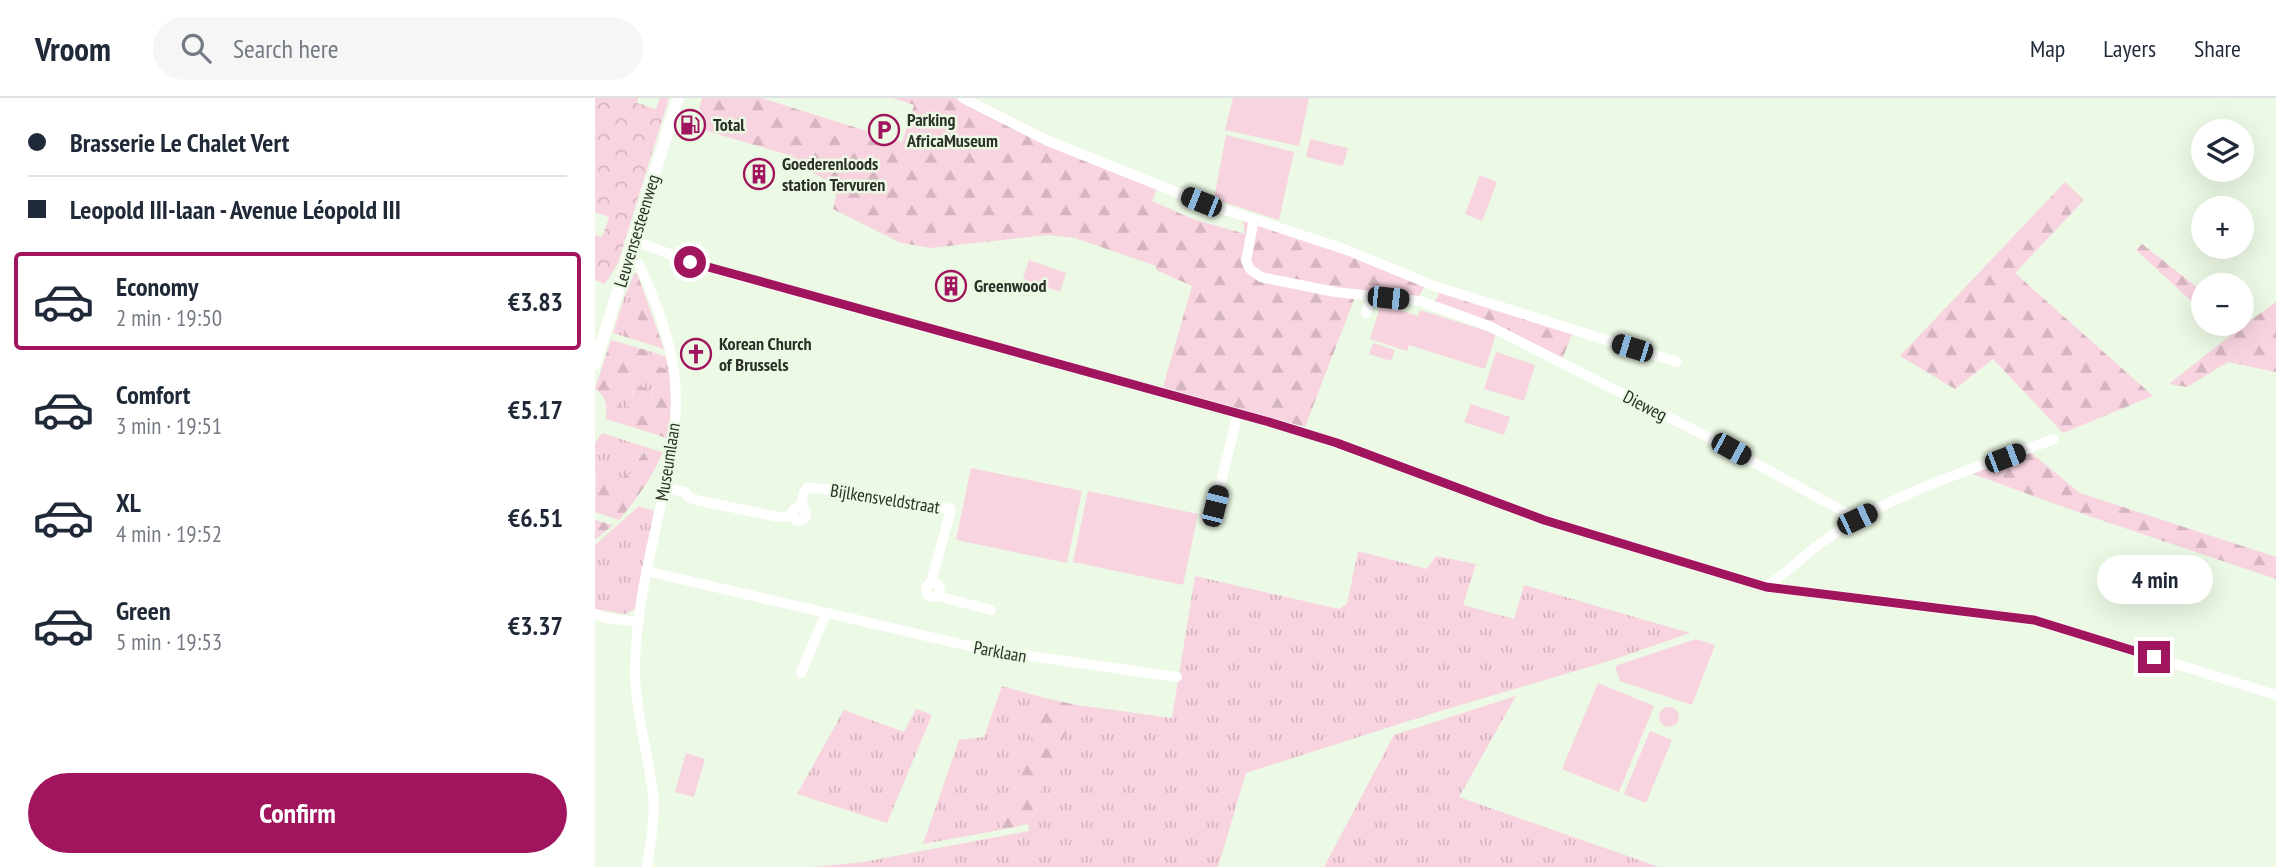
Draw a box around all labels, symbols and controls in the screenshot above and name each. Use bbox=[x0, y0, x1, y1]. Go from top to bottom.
search box bbox=[153, 17, 643, 80]
text: Vroom bbox=[35, 27, 111, 70]
icon: search bbox=[177, 29, 215, 67]
text: Search here bbox=[233, 32, 339, 65]
text: Map bbox=[2030, 33, 2065, 64]
text: Layers bbox=[2103, 33, 2156, 64]
text: Share bbox=[2194, 33, 2241, 64]
fuel station icon: Total bbox=[673, 108, 707, 142]
place label: Parking AfricaMuseum bbox=[906, 108, 998, 152]
place label: Total bbox=[713, 113, 745, 136]
parking icon: Parking AfricaMuseum bbox=[867, 113, 901, 147]
map controls bbox=[2191, 119, 2254, 336]
button: layers bbox=[2191, 119, 2254, 182]
text: Brasserie Le Chalet Vert bbox=[70, 126, 289, 159]
place label: Goederenloods station Tervuren bbox=[782, 152, 885, 196]
building icon: Goederenloods station Tervuren bbox=[742, 157, 776, 191]
street label: Leuvensesteenweg bbox=[608, 172, 665, 290]
car bbox=[1178, 184, 1225, 220]
text: Leopold III-laan - Avenue Léopold III bbox=[70, 193, 401, 226]
button: + bbox=[2191, 196, 2254, 259]
route start bbox=[674, 246, 706, 278]
building icon: Greenwood bbox=[934, 269, 968, 303]
icon: car bbox=[32, 270, 95, 333]
text: Economy bbox=[116, 270, 198, 303]
button: − bbox=[2191, 273, 2254, 336]
place label: Greenwood bbox=[974, 274, 1046, 297]
text: €3.83 bbox=[508, 285, 563, 318]
car bbox=[1367, 285, 1410, 311]
text: 2 min · 19:50 bbox=[116, 303, 222, 332]
place label: Korean Church of Brussels bbox=[719, 332, 812, 376]
car bbox=[1609, 332, 1656, 364]
church icon: Korean Church of Brussels bbox=[679, 337, 713, 371]
icon: car bbox=[32, 378, 95, 441]
text: Comfort bbox=[116, 378, 190, 411]
street label: Dieweg bbox=[1619, 385, 1671, 426]
text: €5.17 bbox=[508, 393, 563, 426]
text: 3 min · 19:51 bbox=[116, 411, 222, 440]
street label: Museumlaan bbox=[650, 421, 685, 503]
car bbox=[1708, 430, 1755, 468]
car bbox=[1982, 441, 2029, 475]
street label: Bijlkensveldstraat bbox=[829, 479, 941, 519]
car bbox=[1200, 483, 1231, 529]
icon: car bbox=[32, 486, 95, 549]
text: XL bbox=[116, 486, 141, 519]
car bbox=[1834, 500, 1881, 538]
text: €6.51 bbox=[508, 501, 563, 534]
text: 4 min · 19:52 bbox=[116, 519, 222, 548]
callout: 4 min bbox=[2096, 556, 2212, 604]
text: 4 min bbox=[2132, 565, 2178, 594]
icon: car bbox=[32, 594, 95, 657]
text: Green bbox=[116, 594, 171, 627]
text: €3.37 bbox=[508, 609, 563, 642]
text: 5 min · 19:53 bbox=[116, 627, 222, 656]
street label: Parklaan bbox=[972, 636, 1028, 667]
route end bbox=[2138, 641, 2170, 673]
button: Confirm bbox=[28, 773, 567, 853]

